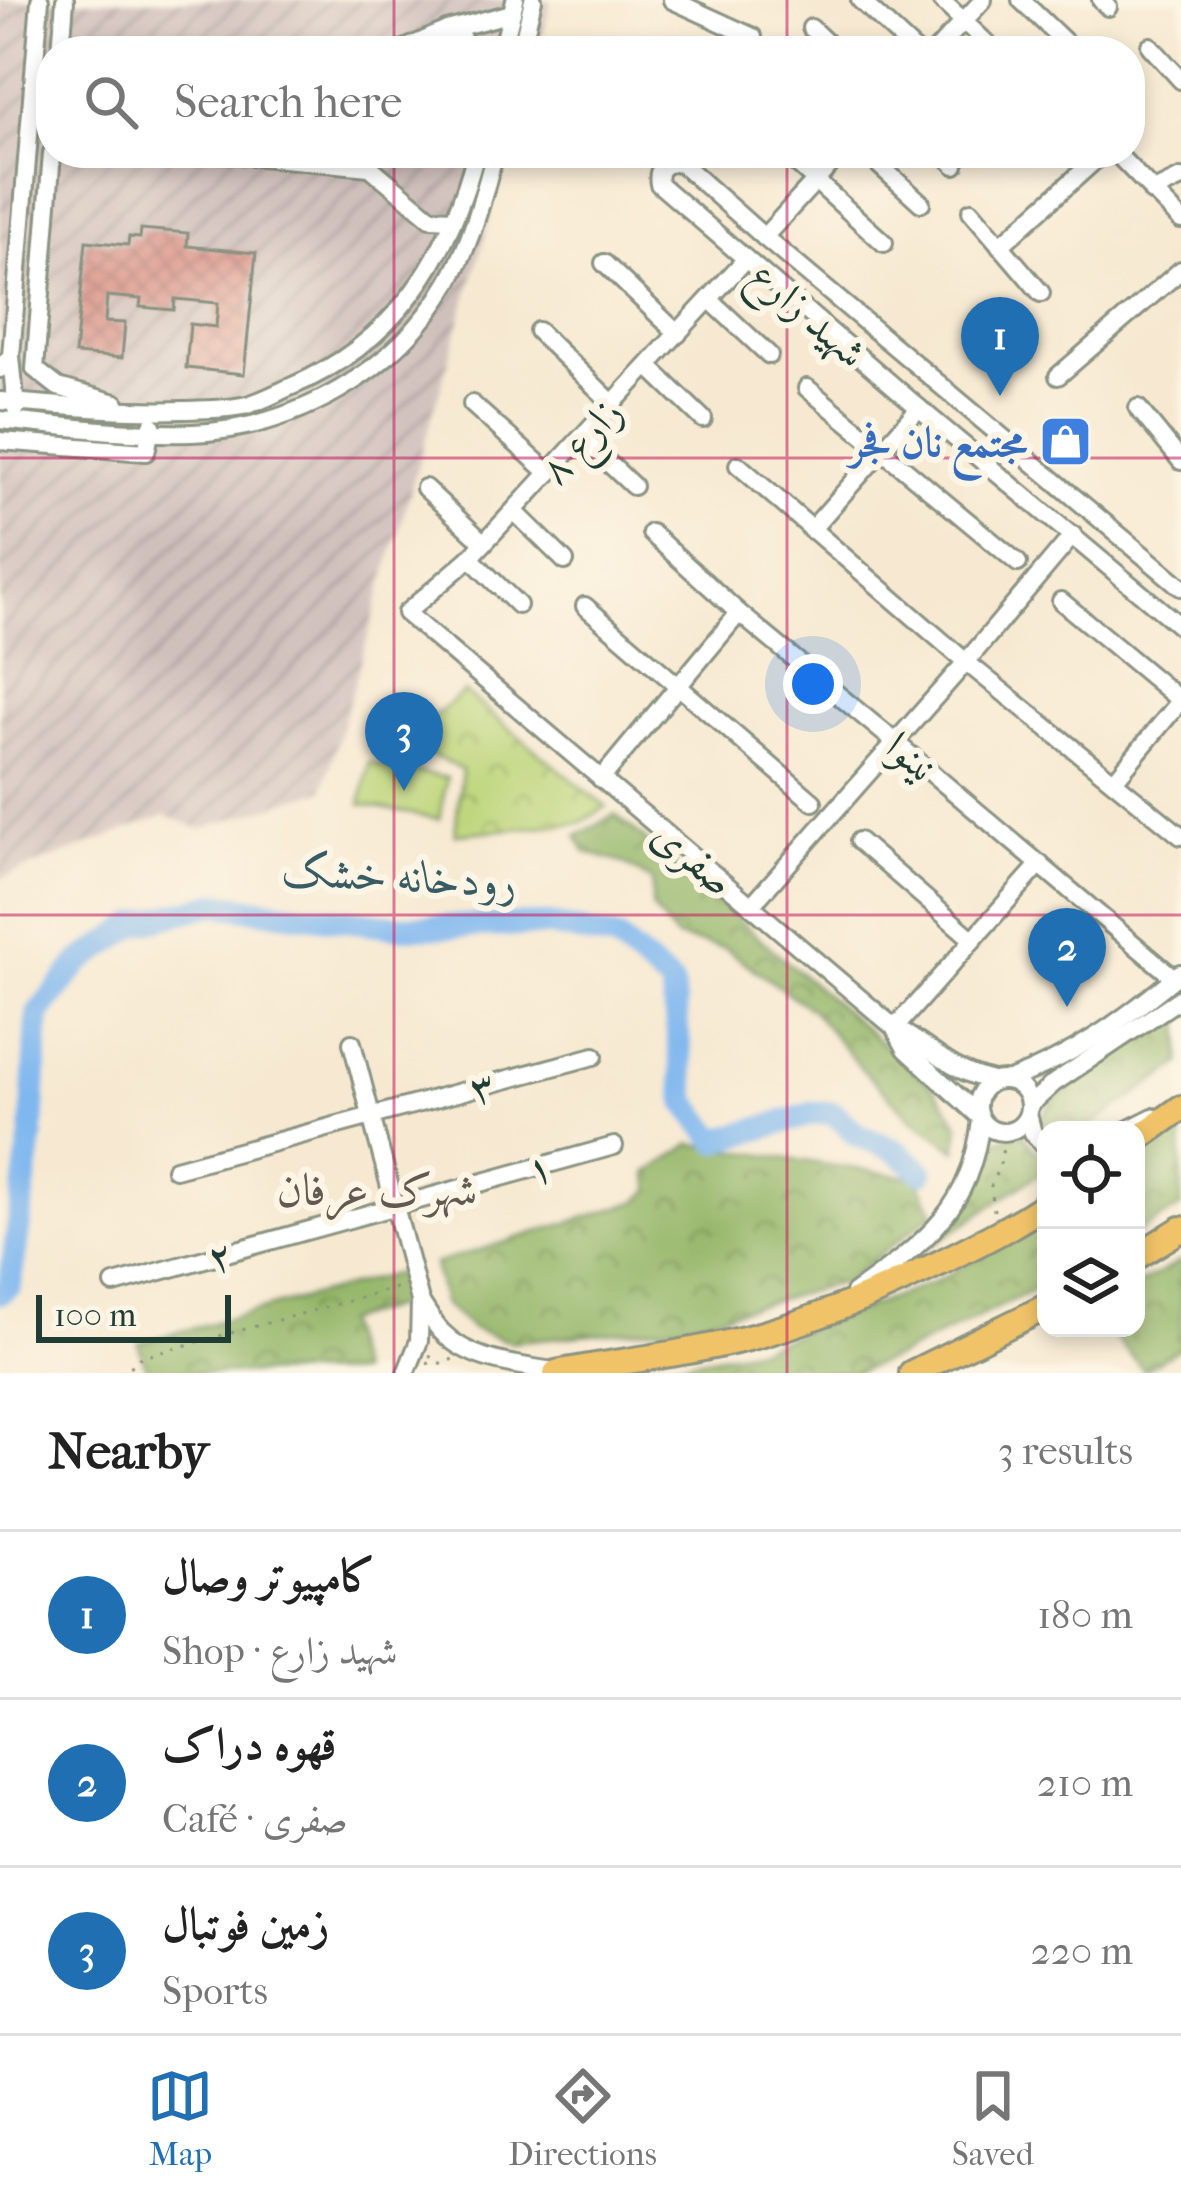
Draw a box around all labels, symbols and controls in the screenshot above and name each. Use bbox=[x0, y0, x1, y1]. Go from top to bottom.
search box bbox=[36, 36, 1145, 168]
icon: search bbox=[78, 69, 144, 135]
text: Search here bbox=[174, 76, 402, 129]
street label: شهید زارع bbox=[733, 250, 876, 385]
pin: 1 bbox=[961, 297, 1039, 396]
street label: ۸ زارع bbox=[529, 388, 640, 501]
shop icon: مجتمع نان فجر bbox=[1038, 413, 1094, 469]
place label: مجتمع نان فجر bbox=[846, 418, 1029, 481]
your location bbox=[783, 654, 843, 714]
pin: 3 bbox=[365, 692, 443, 791]
street label: نینوا bbox=[875, 722, 946, 793]
street label: صفری bbox=[642, 810, 744, 907]
water label: رودخانه خشک bbox=[281, 844, 519, 909]
pin: 2 bbox=[1028, 908, 1106, 1007]
street label: ۳ bbox=[464, 1061, 501, 1114]
map controls bbox=[1037, 1121, 1145, 1337]
button: locate bbox=[1037, 1121, 1145, 1229]
street label: ۱ bbox=[521, 1142, 558, 1195]
district label: شهرک عرفان bbox=[277, 1164, 477, 1221]
button: layers bbox=[1037, 1229, 1145, 1337]
street label: ۲ bbox=[202, 1230, 239, 1283]
scale bar bbox=[36, 1289, 231, 1342]
text: 100 m bbox=[54, 1296, 137, 1335]
text: Nearby bbox=[48, 1421, 209, 1481]
text: 3 results bbox=[998, 1428, 1133, 1474]
text: کامپیوتر وصال bbox=[162, 1550, 376, 1603]
text: 1 bbox=[80, 1592, 94, 1638]
text: 180 m bbox=[1037, 1592, 1133, 1638]
text: Shop · شهید زارع bbox=[162, 1628, 398, 1674]
text: قهوه دراک bbox=[162, 1718, 337, 1771]
text: 2 bbox=[77, 1760, 97, 1806]
text: 210 m bbox=[1037, 1760, 1133, 1806]
text: Café · صفری bbox=[162, 1796, 348, 1842]
text: زمین فوتبال bbox=[162, 1898, 329, 1951]
text: 3 bbox=[79, 1928, 95, 1974]
text: 220 m bbox=[1031, 1928, 1133, 1974]
text: Sports bbox=[162, 1968, 268, 2014]
tab: Map bbox=[147, 2063, 213, 2174]
tab: Directions bbox=[508, 2063, 657, 2174]
tab: Saved bbox=[952, 2063, 1034, 2174]

